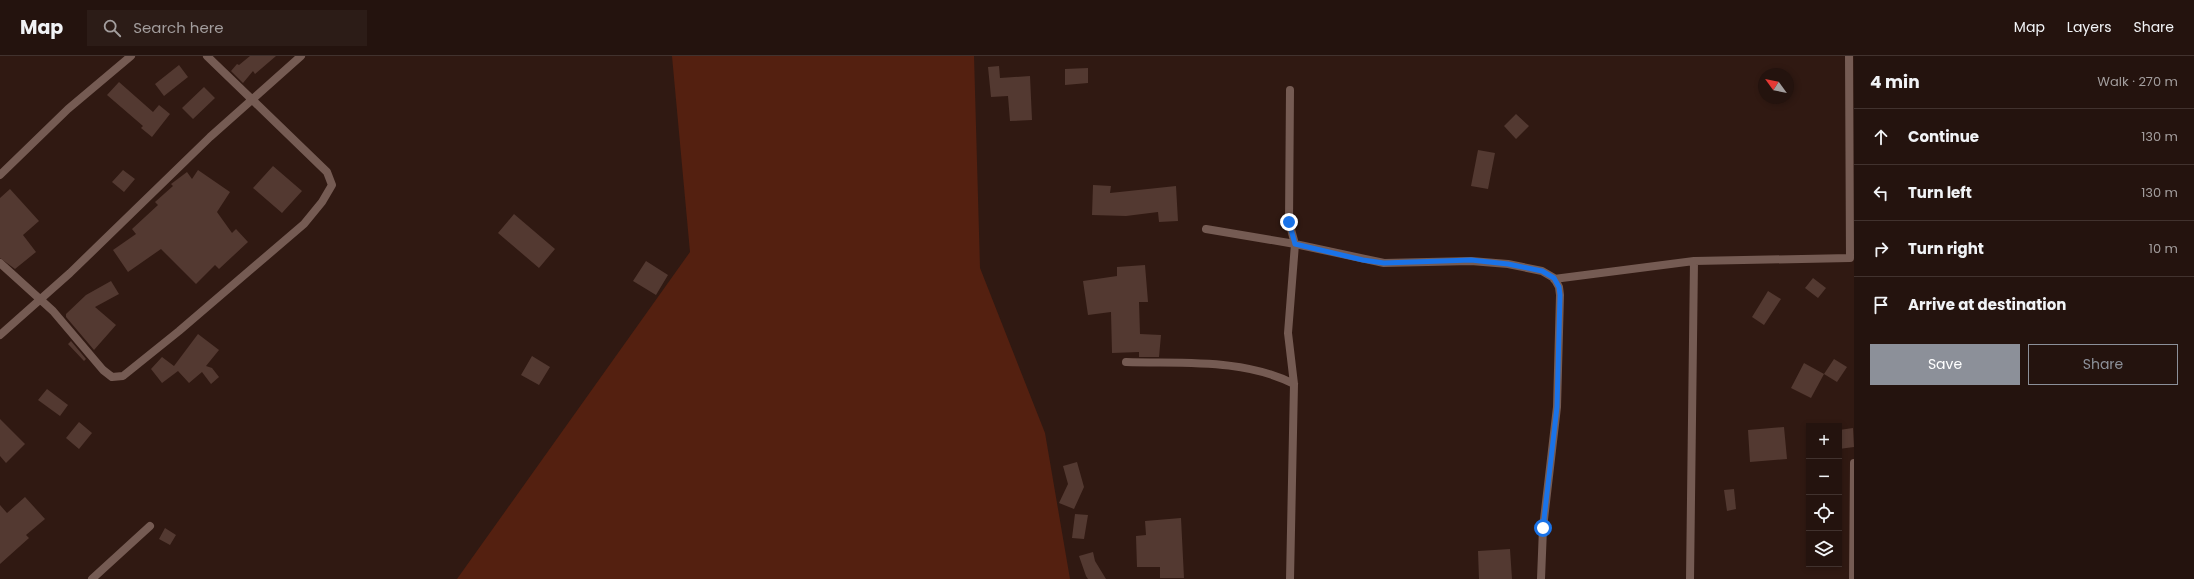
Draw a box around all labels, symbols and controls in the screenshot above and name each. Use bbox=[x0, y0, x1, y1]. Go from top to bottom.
search box bbox=[87, 10, 367, 46]
text: Map bbox=[20, 14, 63, 41]
icon: search bbox=[101, 17, 123, 39]
text: Search here bbox=[133, 17, 224, 38]
text: Map bbox=[2014, 17, 2045, 37]
text: Layers bbox=[2067, 17, 2111, 37]
text: Share bbox=[2133, 17, 2174, 37]
north arrow bbox=[1758, 68, 1794, 104]
text: 4 min bbox=[1870, 70, 1920, 94]
text: Walk · 270 m bbox=[2097, 72, 2178, 91]
icon: ahead bbox=[1870, 126, 1892, 148]
text: Continue bbox=[1908, 126, 1979, 147]
text: 130 m bbox=[2141, 127, 2178, 146]
icon: left bbox=[1870, 182, 1892, 204]
text: Turn left bbox=[1908, 182, 1972, 203]
text: 130 m bbox=[2141, 183, 2178, 202]
route end bbox=[1280, 213, 1298, 231]
icon: right bbox=[1870, 238, 1892, 260]
text: Turn right bbox=[1908, 238, 1984, 259]
text: 10 m bbox=[2149, 239, 2178, 258]
icon: arrive bbox=[1870, 294, 1892, 316]
text: Arrive at destination bbox=[1908, 294, 2066, 315]
button: Save bbox=[1870, 344, 2020, 385]
button: Share bbox=[2028, 344, 2178, 385]
map controls bbox=[1806, 423, 1842, 567]
button: + bbox=[1806, 423, 1842, 459]
button: − bbox=[1806, 459, 1842, 495]
button: locate bbox=[1806, 495, 1842, 531]
route start bbox=[1534, 519, 1552, 537]
button: layers bbox=[1806, 531, 1842, 567]

